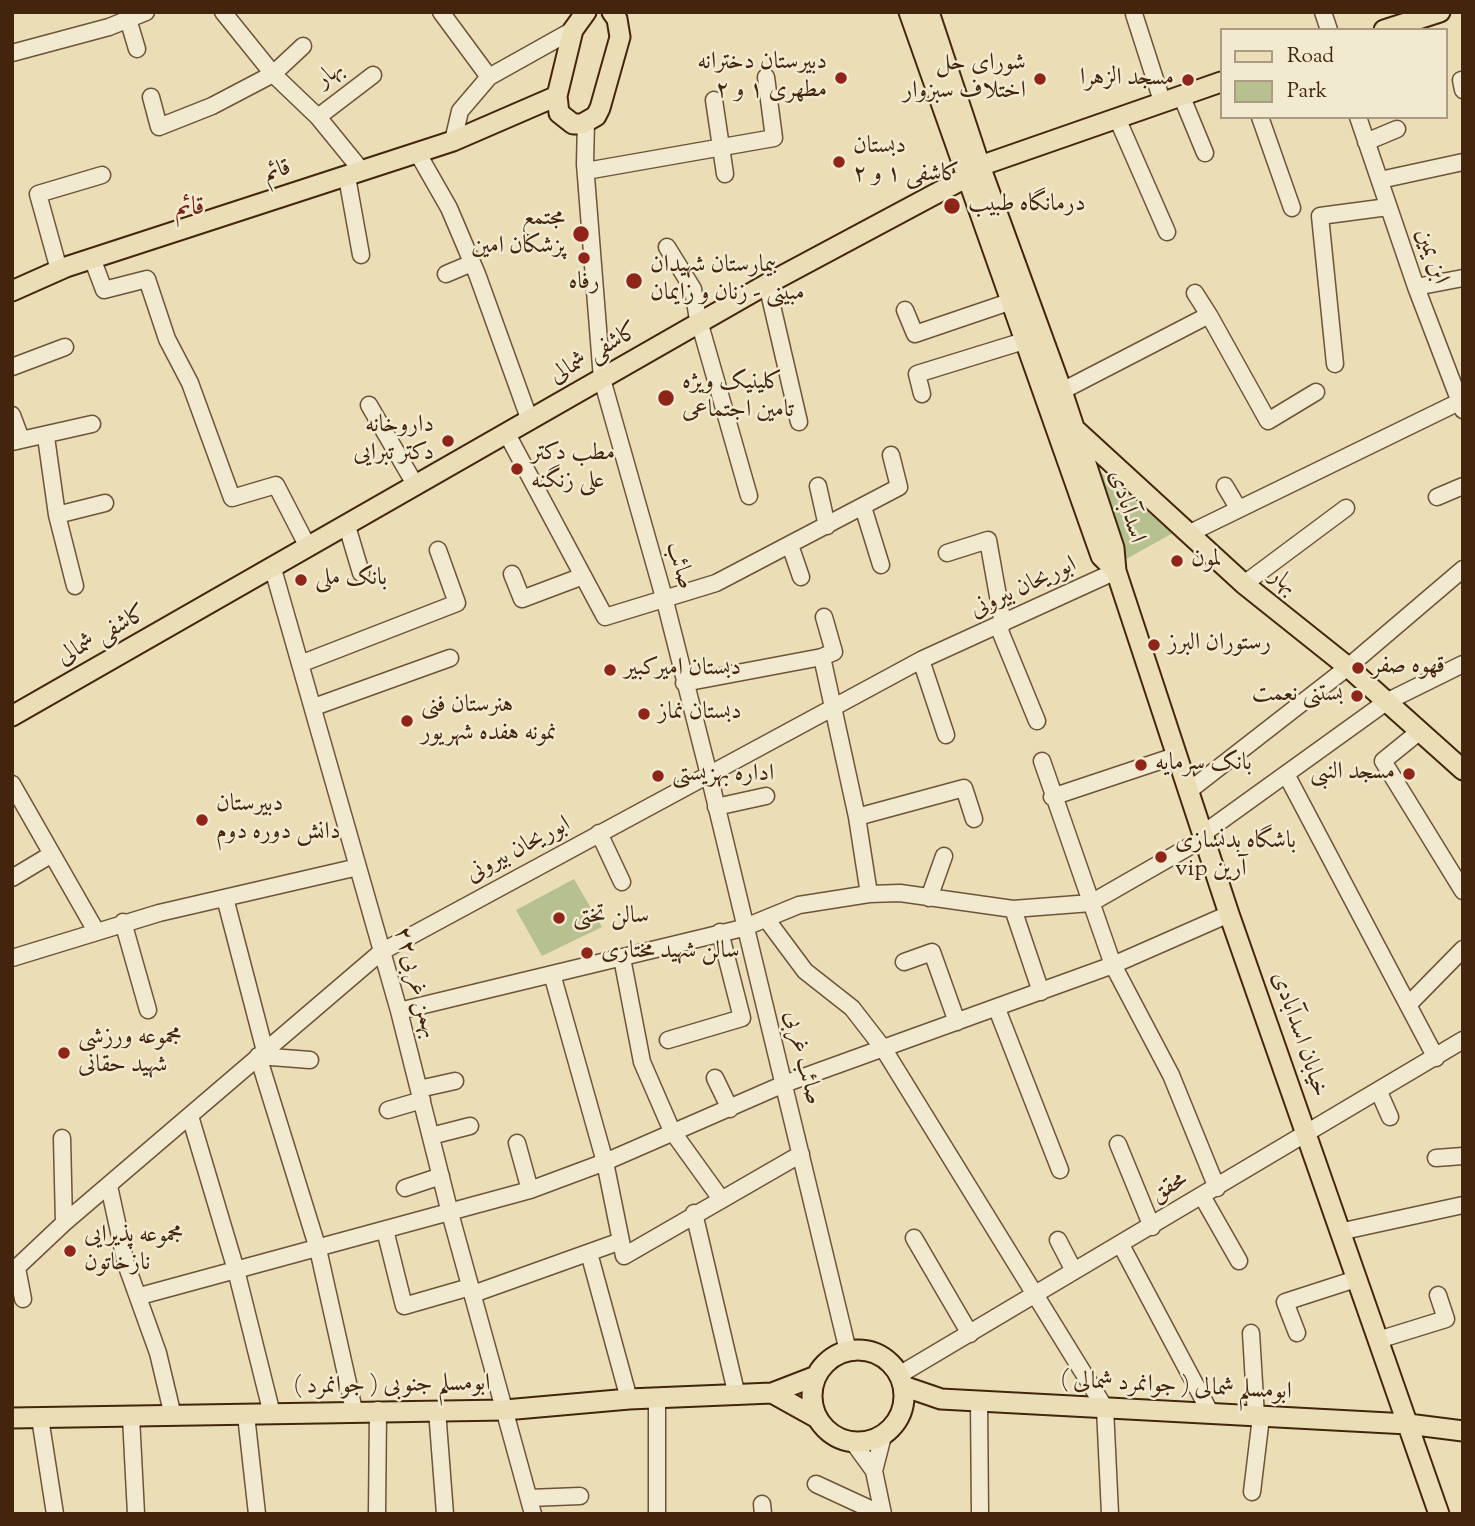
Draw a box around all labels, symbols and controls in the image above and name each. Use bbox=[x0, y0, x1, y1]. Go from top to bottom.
legend bbox=[1220, 28, 1447, 119]
text: Road bbox=[1287, 42, 1334, 72]
place label: دبیرستان دخترانه مطهری ۱ و ۲ bbox=[697, 50, 827, 106]
place label: شورای حل اختلاف سبزوار bbox=[903, 51, 1026, 107]
street label: بهار bbox=[311, 56, 351, 96]
place label: مسجد الزهرا bbox=[1080, 66, 1174, 94]
marker: دبیرستان دخترانه مطهری ۱ و ۲ bbox=[833, 70, 849, 86]
marker: شورای حل اختلاف سبزوار bbox=[1032, 71, 1048, 87]
marker: مسجد الزهرا bbox=[1180, 72, 1196, 88]
text: Park bbox=[1287, 77, 1327, 107]
place label: دبستان کاشفی ۱ و ۲ bbox=[853, 134, 960, 190]
marker: دبستان کاشفی ۱ و ۲ bbox=[831, 154, 847, 170]
street label: قائم bbox=[261, 155, 295, 191]
place label: درمانگاه طبیب bbox=[968, 192, 1085, 220]
district label: قائم bbox=[175, 194, 205, 226]
marker: درمانگاه طبیب bbox=[942, 196, 962, 216]
place label: مجتمع پزشکان امین bbox=[471, 206, 565, 262]
marker: مجتمع پزشکان امین bbox=[571, 224, 591, 244]
street label: ابن یمین bbox=[1407, 225, 1453, 289]
marker: رفاه bbox=[576, 250, 592, 266]
place label: بیمارستان شهیدان مبینی - زنان و زایمان bbox=[650, 253, 805, 309]
place label: رفاه bbox=[568, 270, 600, 298]
marker: بیمارستان شهیدان مبینی - زنان و زایمان bbox=[624, 271, 644, 291]
street label: کاشفی شمالی bbox=[545, 318, 645, 392]
place label: کلینیک ویژه تامین اجتماعی bbox=[682, 370, 794, 426]
marker: کلینیک ویژه تامین اجتماعی bbox=[656, 388, 676, 408]
place label: داروخانه دکتر تبرایی bbox=[353, 413, 434, 469]
marker: داروخانه دکتر تبرایی bbox=[440, 433, 456, 449]
place label: مطب دکتر علی زنگنه bbox=[531, 441, 615, 497]
marker: مطب دکتر علی زنگنه bbox=[509, 461, 525, 477]
street label: اسدآبادی bbox=[1100, 467, 1150, 547]
street label: صائب bbox=[658, 539, 698, 593]
place label: لمون bbox=[1191, 547, 1222, 575]
street label: ابوریحان بیرونی bbox=[966, 552, 1082, 626]
marker: لمون bbox=[1169, 553, 1185, 569]
street label: بهار bbox=[1262, 563, 1302, 603]
place label: بانک ملی bbox=[315, 566, 387, 594]
marker: بانک ملی bbox=[293, 572, 309, 588]
street label: کاشفی شمالی bbox=[53, 601, 153, 673]
place label: رستوران البرز bbox=[1168, 631, 1271, 659]
marker: رستوران البرز bbox=[1146, 637, 1162, 653]
place label: قهوه صفر bbox=[1372, 654, 1445, 682]
place label: دبستان امیرکبیر bbox=[624, 656, 741, 684]
marker: قهوه صفر bbox=[1350, 660, 1366, 676]
marker: دبستان امیرکبیر bbox=[602, 662, 618, 678]
place label: بستنی نعمت bbox=[1252, 682, 1343, 710]
marker: بستنی نعمت bbox=[1349, 688, 1365, 704]
place label: هنرستان فنی نمونه هفده شهریور bbox=[421, 693, 557, 749]
place label: دبستان نماز bbox=[658, 700, 742, 728]
marker: دبستان نماز bbox=[636, 706, 652, 722]
marker: هنرستان فنی نمونه هفده شهریور bbox=[399, 713, 415, 729]
place label: بانک سرمایه bbox=[1155, 751, 1252, 779]
marker: بانک سرمایه bbox=[1133, 757, 1149, 773]
place label: مسجد النبی bbox=[1310, 760, 1395, 788]
place label: اداره بهزیستی bbox=[672, 762, 774, 790]
marker: مسجد النبی bbox=[1401, 766, 1417, 782]
marker: اداره بهزیستی bbox=[650, 768, 666, 784]
place label: دبیرستان دانش دوره دوم bbox=[216, 792, 341, 848]
street label: ابوریحان بیرونی bbox=[462, 811, 576, 891]
marker: دبیرستان دانش دوره دوم bbox=[194, 812, 210, 828]
place label: باشگاه بدنسازی vip آرین bbox=[1175, 829, 1296, 885]
marker: باشگاه بدنسازی vip آرین bbox=[1153, 849, 1169, 865]
place label: سالن تختی bbox=[573, 904, 649, 932]
marker: سالن تختی bbox=[551, 910, 567, 926]
street label: ۲۲بهمن غربی bbox=[385, 924, 443, 1042]
place label: سالن شهید مختاری bbox=[601, 939, 740, 967]
marker: سالن شهید مختاری bbox=[579, 945, 595, 961]
street label: خیابان اسدآبادی bbox=[1263, 969, 1333, 1101]
street label: صائب غربی bbox=[775, 1008, 827, 1108]
place label: مجموعه ورزشی شهید حقانی bbox=[78, 1025, 182, 1081]
marker: مجموعه ورزشی شهید حقانی bbox=[56, 1045, 72, 1061]
street label: محقق bbox=[1146, 1167, 1194, 1211]
place label: مجموعه پذیرایی نازخاتون bbox=[84, 1223, 183, 1279]
marker: مجموعه پذیرایی نازخاتون bbox=[62, 1243, 78, 1259]
street label: ابومسلم شمالی ( جوانمرد شمالی ) bbox=[1060, 1368, 1292, 1408]
street label: ابومسلم جنوبی ( جوانمرد ) bbox=[293, 1371, 491, 1403]

